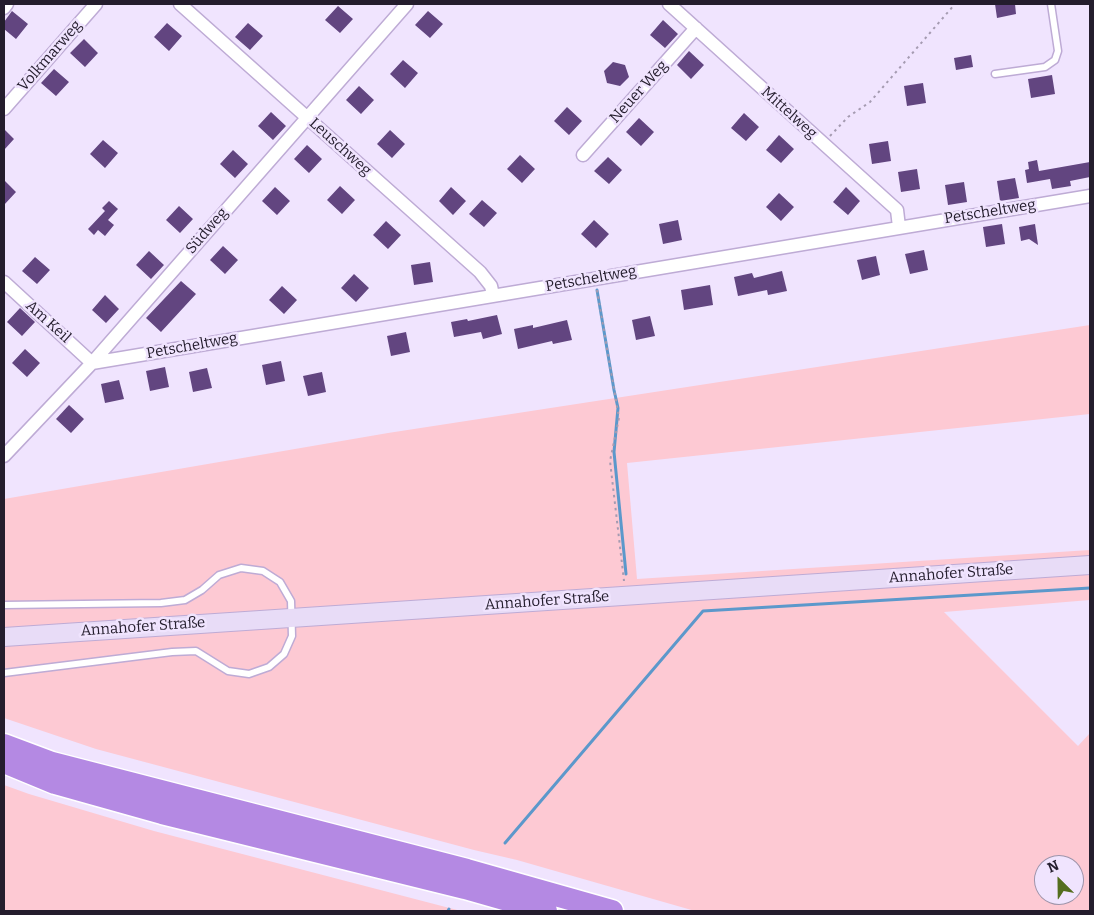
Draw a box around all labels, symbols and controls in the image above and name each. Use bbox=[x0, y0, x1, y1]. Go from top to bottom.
street label: Volkmarweg bbox=[14, 17, 86, 95]
street label: Neuer Weg bbox=[606, 57, 672, 127]
street label: Mittelweg bbox=[757, 83, 821, 143]
street label: Leuschweg bbox=[305, 114, 375, 180]
street label: Petscheltweg bbox=[943, 196, 1037, 228]
street label: Südweg bbox=[182, 204, 232, 258]
street label: Petscheltweg bbox=[544, 262, 638, 296]
street label: Am Keil bbox=[22, 297, 74, 347]
street label: Petscheltweg bbox=[145, 329, 239, 363]
street label: Annahofer Straße bbox=[888, 561, 1014, 587]
street label: Annahofer Straße bbox=[484, 588, 610, 614]
street label: Annahofer Straße bbox=[80, 614, 206, 640]
north arrow bbox=[1034, 855, 1084, 905]
text: N bbox=[1045, 857, 1062, 877]

